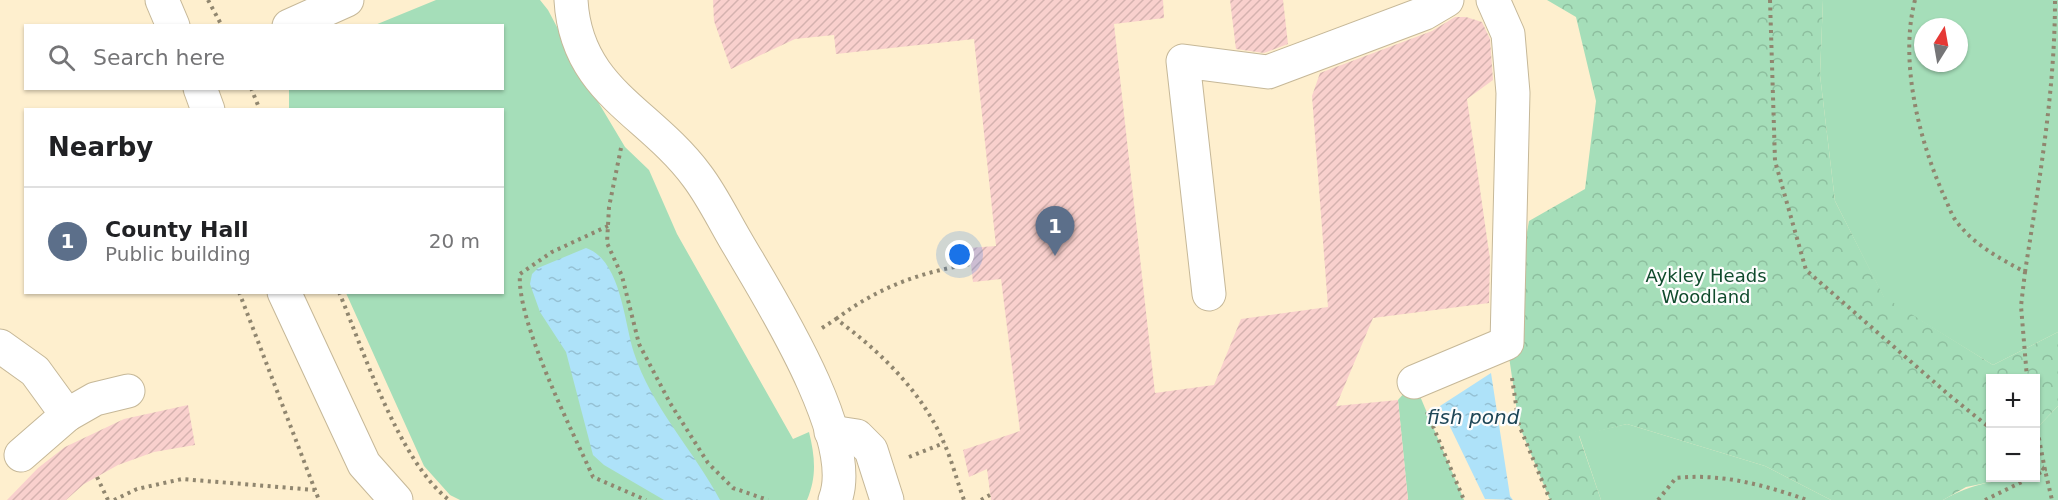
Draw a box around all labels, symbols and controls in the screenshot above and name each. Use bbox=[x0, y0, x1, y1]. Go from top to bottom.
north arrow bbox=[1914, 18, 1968, 72]
search box bbox=[24, 24, 504, 90]
icon: search bbox=[45, 41, 78, 74]
text: Search here bbox=[93, 45, 225, 70]
text: Nearby bbox=[48, 132, 153, 162]
pin: 1 bbox=[1036, 206, 1074, 256]
text: County Hall bbox=[105, 217, 248, 242]
text: 1 bbox=[61, 229, 74, 253]
text: 20 m bbox=[429, 229, 480, 253]
your location bbox=[945, 240, 974, 269]
text: Public building bbox=[105, 242, 251, 266]
park label: Aykley Heads Woodland bbox=[1645, 265, 1767, 307]
map controls bbox=[1986, 374, 2040, 482]
button: + bbox=[1986, 374, 2040, 428]
water label: fish pond bbox=[1427, 405, 1520, 429]
button: − bbox=[1986, 428, 2040, 482]

